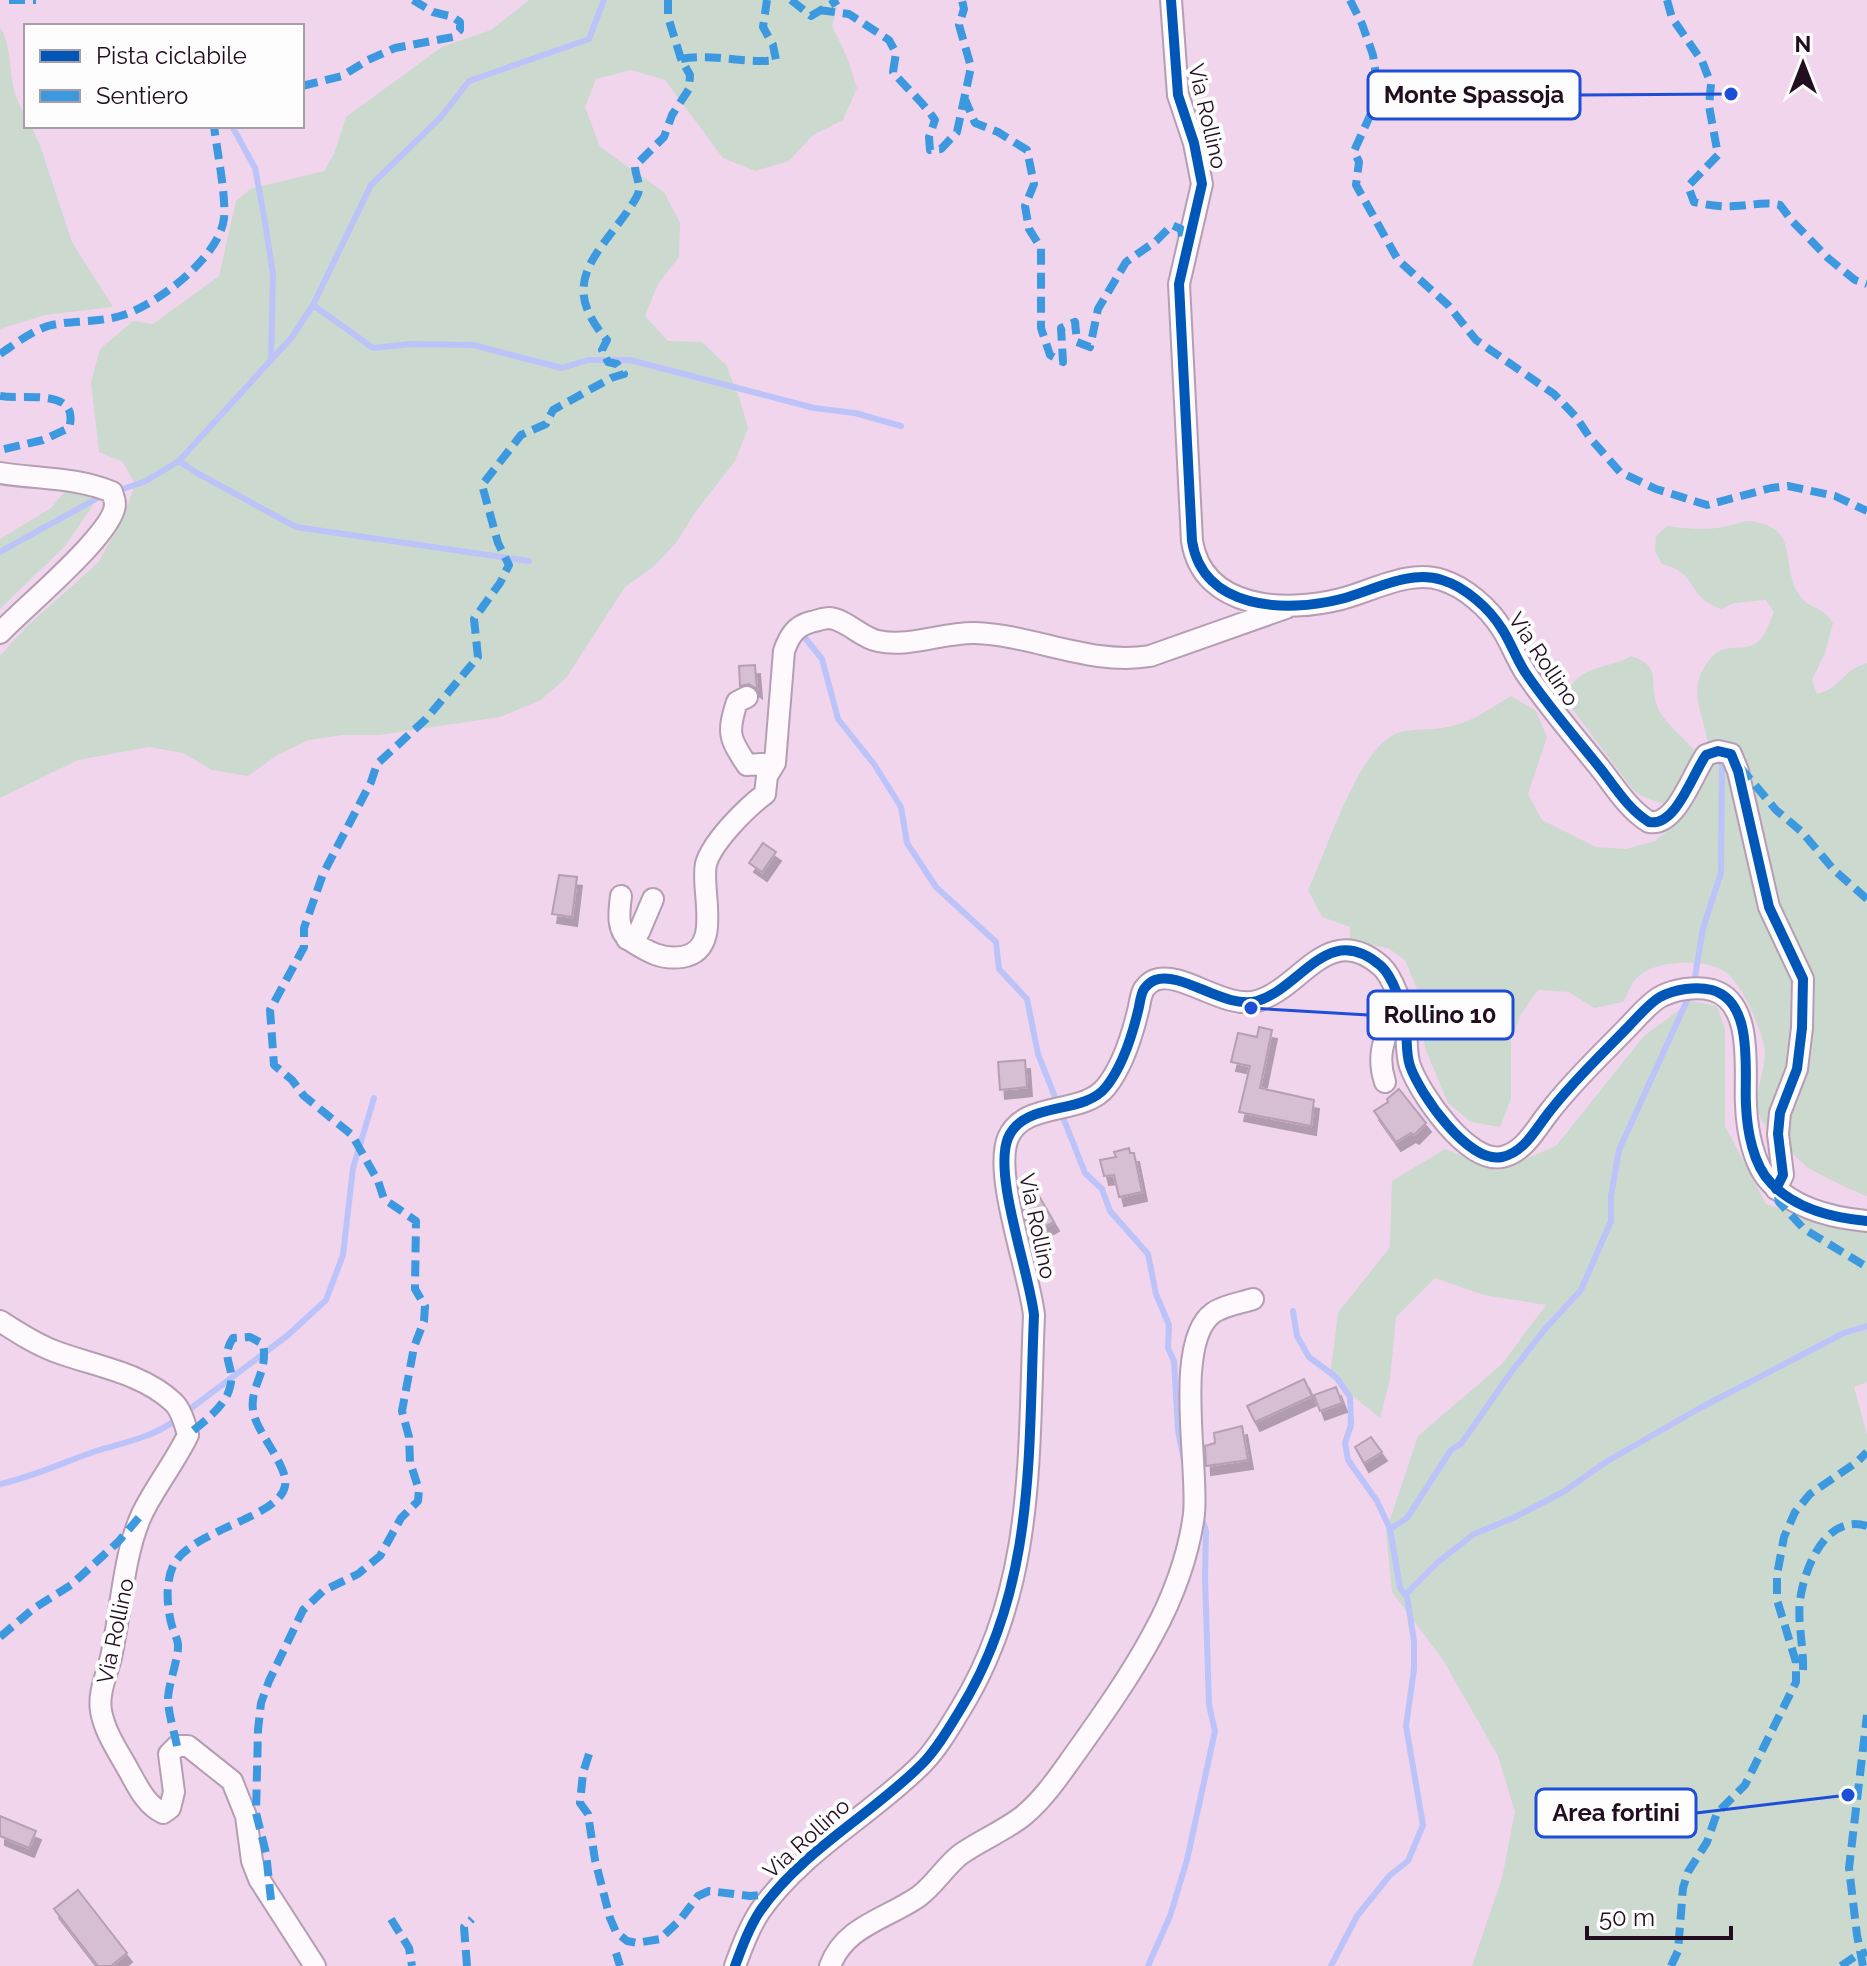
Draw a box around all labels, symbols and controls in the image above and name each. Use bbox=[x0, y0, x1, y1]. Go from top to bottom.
legend bbox=[24, 24, 304, 128]
north arrow bbox=[1763, 24, 1843, 104]
text: N bbox=[1795, 31, 1811, 57]
text: Pista ciclabile bbox=[96, 41, 247, 70]
street label: Via Rollino bbox=[1183, 61, 1233, 171]
callout: Monte Spassoja bbox=[1368, 71, 1580, 119]
text: Monte Spassoja bbox=[1384, 80, 1565, 109]
text: Sentiero bbox=[96, 81, 188, 110]
street label: Via Rollino bbox=[1503, 607, 1585, 711]
callout: Rollino 10 bbox=[1368, 991, 1513, 1039]
text: Rollino 10 bbox=[1384, 1000, 1496, 1029]
street label: Via Rollino bbox=[1014, 1171, 1062, 1281]
street label: Via Rollino bbox=[91, 1576, 139, 1686]
callout: Area fortini bbox=[1536, 1789, 1696, 1837]
street label: Via Rollino bbox=[758, 1793, 854, 1883]
text: Area fortini bbox=[1552, 1798, 1680, 1827]
scale bar bbox=[1587, 1890, 1731, 1940]
text: 50 m bbox=[1599, 1903, 1655, 1932]

